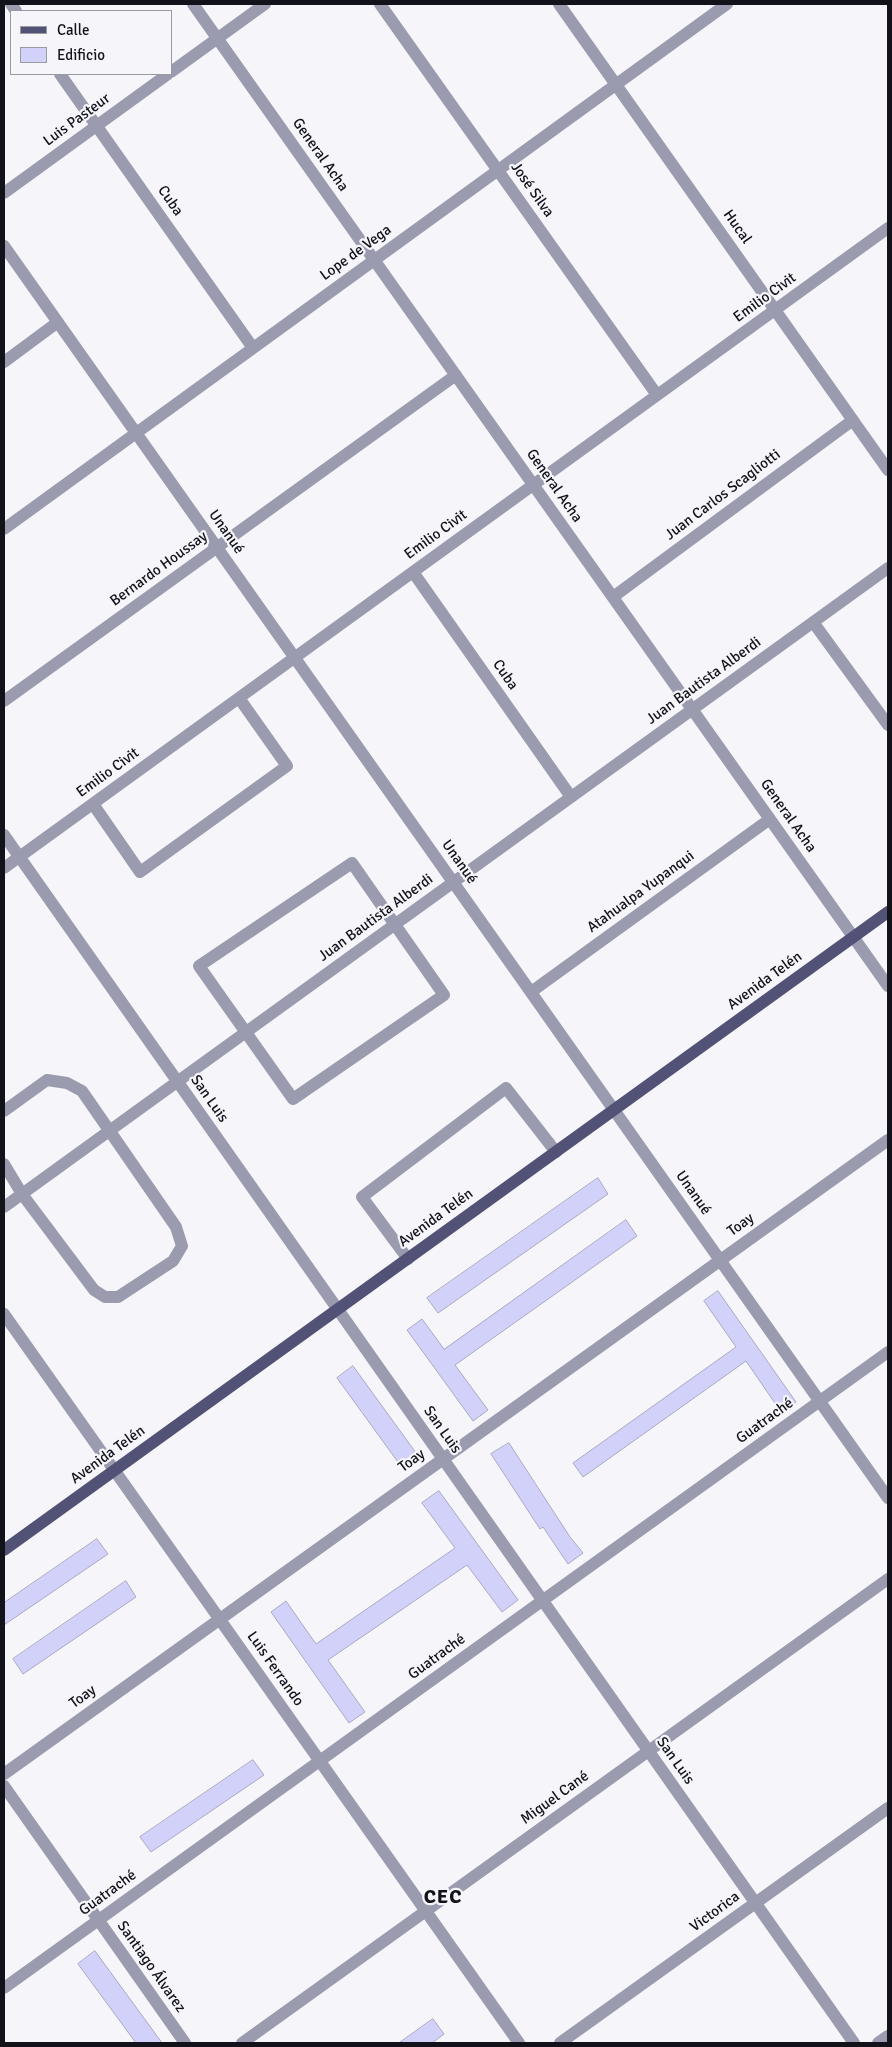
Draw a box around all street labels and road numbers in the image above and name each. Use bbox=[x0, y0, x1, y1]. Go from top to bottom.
street label: Luis Pasteur bbox=[40, 90, 114, 150]
street label: General Acha bbox=[288, 115, 352, 195]
street label: José Silva bbox=[507, 159, 557, 221]
street label: Cuba bbox=[153, 182, 187, 220]
street label: Hucal bbox=[719, 207, 755, 247]
street label: Lope de Vega bbox=[317, 221, 395, 285]
street label: Emilio Civit bbox=[730, 269, 800, 327]
street label: General Acha bbox=[522, 446, 586, 526]
street label: Juan Carlos Scagliotti bbox=[662, 446, 784, 544]
street label: Unanué bbox=[204, 506, 248, 558]
street label: Emilio Civit bbox=[401, 506, 471, 564]
street label: Bernardo Houssay bbox=[107, 528, 211, 610]
street label: Juan Bautista Alberdi bbox=[643, 633, 765, 729]
street label: Cuba bbox=[488, 656, 522, 694]
street label: Emilio Civit bbox=[73, 744, 143, 802]
street label: General Acha bbox=[756, 776, 820, 856]
street label: Unanué bbox=[437, 836, 481, 888]
street label: Atahualpa Yupanqui bbox=[584, 847, 698, 937]
street label: Juan Bautista Alberdi bbox=[315, 870, 437, 966]
street label: Avenida Telén bbox=[724, 948, 806, 1014]
street label: San Luis bbox=[186, 1072, 232, 1126]
street label: Unanué bbox=[671, 1167, 715, 1219]
street label: Avenida Telén bbox=[395, 1185, 477, 1251]
street label: Toay bbox=[724, 1209, 758, 1241]
street label: Guatraché bbox=[733, 1394, 797, 1448]
street label: San Luis bbox=[419, 1403, 465, 1457]
street label: Avenida Telén bbox=[67, 1422, 149, 1488]
street label: Toay bbox=[395, 1445, 429, 1477]
street label: Luis Ferrando bbox=[243, 1628, 307, 1710]
street label: Guatraché bbox=[405, 1630, 469, 1684]
street label: Toay bbox=[66, 1681, 100, 1713]
street label: San Luis bbox=[652, 1734, 698, 1788]
street label: Miguel Cané bbox=[517, 1767, 593, 1829]
street label: Guatraché bbox=[76, 1866, 140, 1920]
street label: Victorica bbox=[687, 1888, 743, 1936]
street label: Santiago Álvarez bbox=[113, 1918, 189, 2016]

